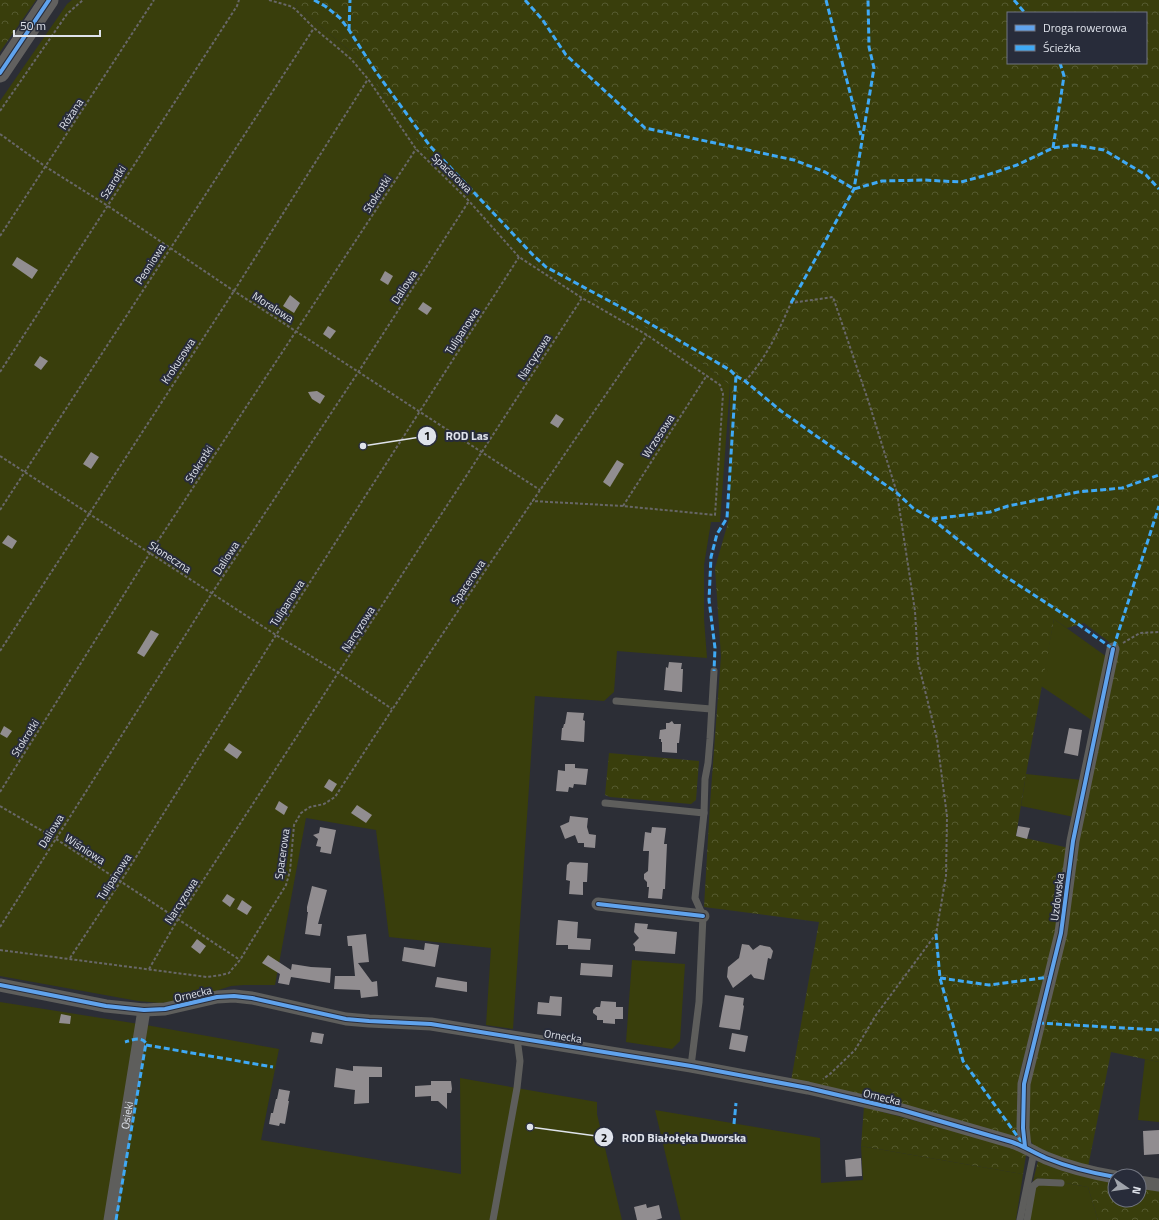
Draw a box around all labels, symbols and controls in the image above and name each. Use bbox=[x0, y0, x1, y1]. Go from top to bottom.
scale bar bbox=[14, 12, 100, 38]
legend bbox=[1007, 12, 1147, 64]
text: 50 m bbox=[20, 16, 46, 35]
text: Droga rowerowa bbox=[1043, 18, 1127, 37]
text: Ścieżka bbox=[1043, 38, 1081, 57]
street label: Różana bbox=[55, 95, 87, 133]
street label: Spacerowa bbox=[428, 150, 476, 197]
street label: Szarotki bbox=[96, 162, 130, 202]
street label: Stokrotki bbox=[359, 172, 395, 216]
street label: Peoniowa bbox=[131, 240, 169, 288]
street label: Daliowa bbox=[387, 267, 421, 307]
street label: Morelowa bbox=[249, 288, 297, 327]
street label: Tulipanowa bbox=[441, 304, 483, 357]
street label: Narcyzowa bbox=[513, 331, 555, 383]
street label: Krokusowa bbox=[157, 335, 199, 387]
street label: Wrzosowa bbox=[638, 411, 678, 461]
callout: ROD Las bbox=[417, 424, 496, 448]
text: 1 bbox=[424, 426, 430, 445]
text: ROD Las bbox=[445, 426, 489, 445]
street label: Stokrotki bbox=[181, 442, 217, 486]
street label: Słoneczna bbox=[146, 537, 195, 577]
street label: Daliowa bbox=[209, 538, 243, 578]
street label: Spacerowa bbox=[447, 556, 489, 608]
street label: Tulipanowa bbox=[266, 576, 308, 629]
street label: Narcyzowa bbox=[337, 603, 379, 655]
street label: Stokrotki bbox=[7, 716, 43, 760]
street label: Daliowa bbox=[34, 811, 68, 851]
street label: Spacerowa bbox=[271, 827, 294, 880]
street label: Wiśniowa bbox=[62, 830, 109, 868]
street label: Tulipanowa bbox=[93, 850, 135, 903]
street label: Uzdowska bbox=[1046, 872, 1068, 922]
street label: Narcyzowa bbox=[160, 875, 202, 927]
street label: Ornecka bbox=[173, 982, 214, 1006]
street label: Ornecka bbox=[543, 1025, 584, 1047]
street label: Ornecka bbox=[862, 1085, 903, 1109]
street label: Osieki bbox=[117, 1100, 137, 1130]
callout: ROD Białołęka Dworska bbox=[594, 1125, 754, 1149]
text: 2 bbox=[601, 1128, 607, 1147]
text: ROD Białołęka Dworska bbox=[622, 1128, 746, 1147]
north arrow bbox=[1107, 1168, 1147, 1208]
text: N bbox=[1128, 1185, 1145, 1196]

